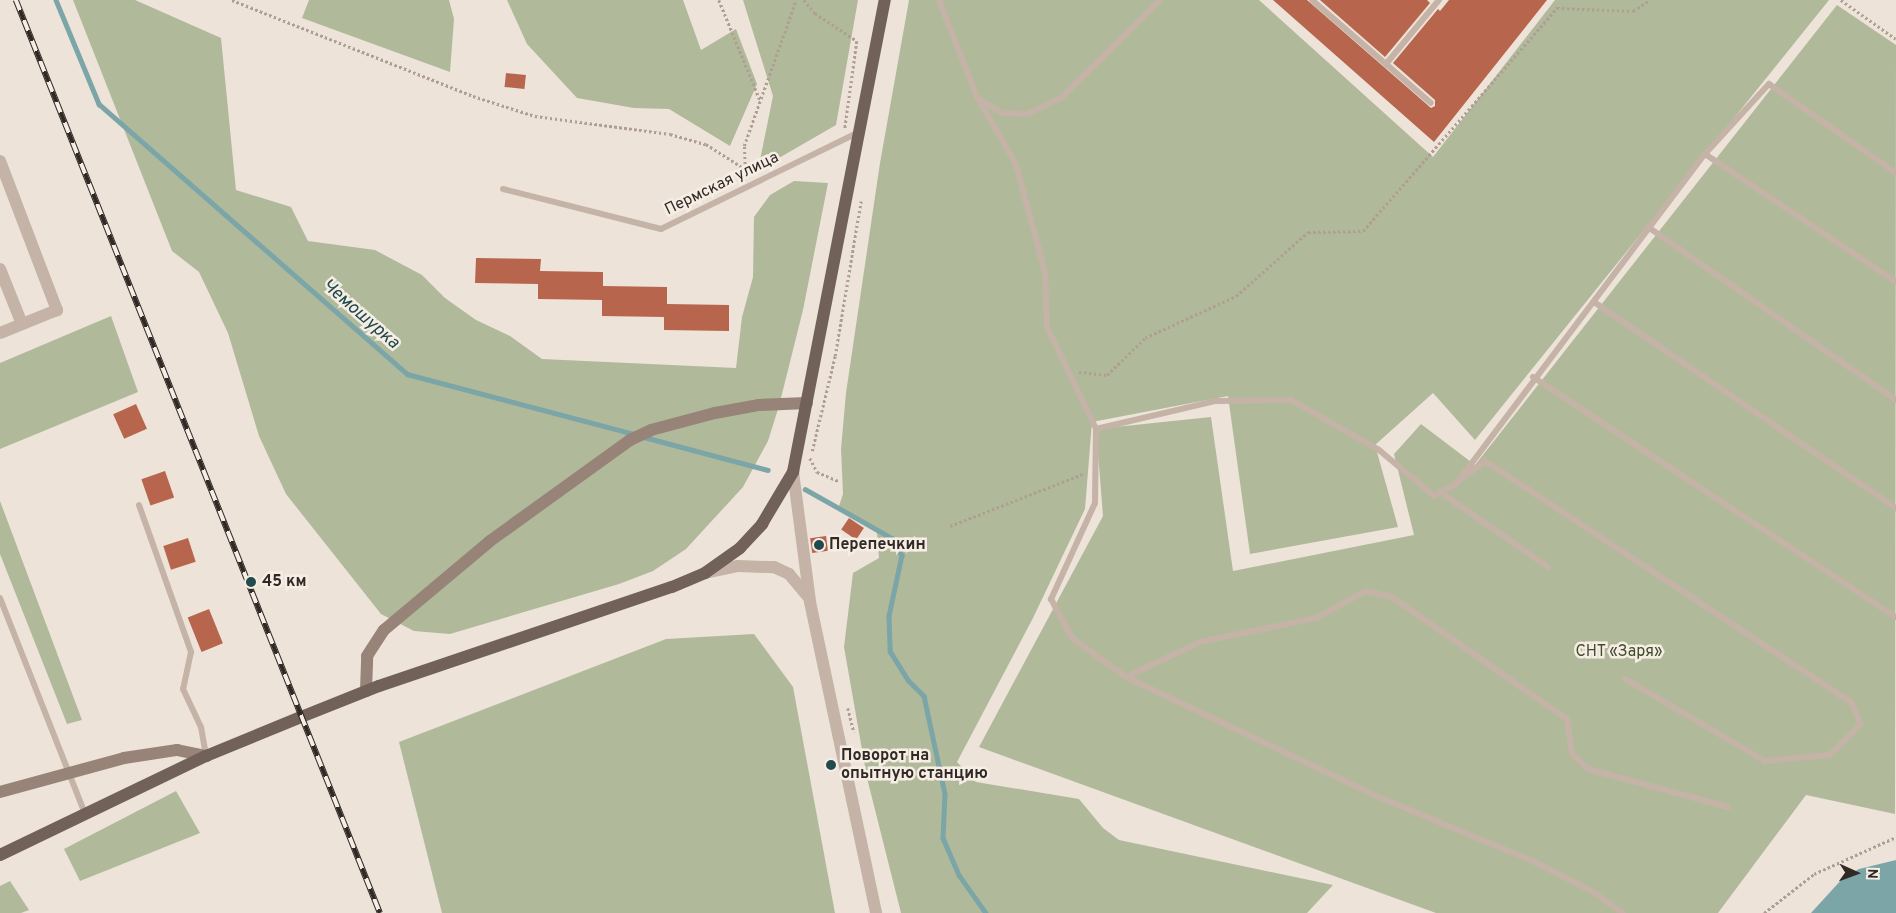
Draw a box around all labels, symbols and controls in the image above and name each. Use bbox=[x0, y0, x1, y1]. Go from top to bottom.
street label: Пермская улица bbox=[662, 148, 782, 220]
water label: Чемошурка bbox=[317, 276, 403, 354]
place label: Перепечкин bbox=[829, 535, 926, 555]
marker: Перепечкин bbox=[813, 539, 825, 551]
place label: 45 км bbox=[262, 572, 307, 592]
marker: 45 км bbox=[244, 575, 258, 589]
park label: СНТ «Заря» bbox=[1575, 642, 1663, 662]
place label: Поворот на опытную станцию bbox=[841, 746, 988, 784]
marker: Поворот на опытную станцию bbox=[825, 759, 837, 771]
north arrow bbox=[1831, 848, 1881, 898]
text: N bbox=[1863, 868, 1880, 879]

